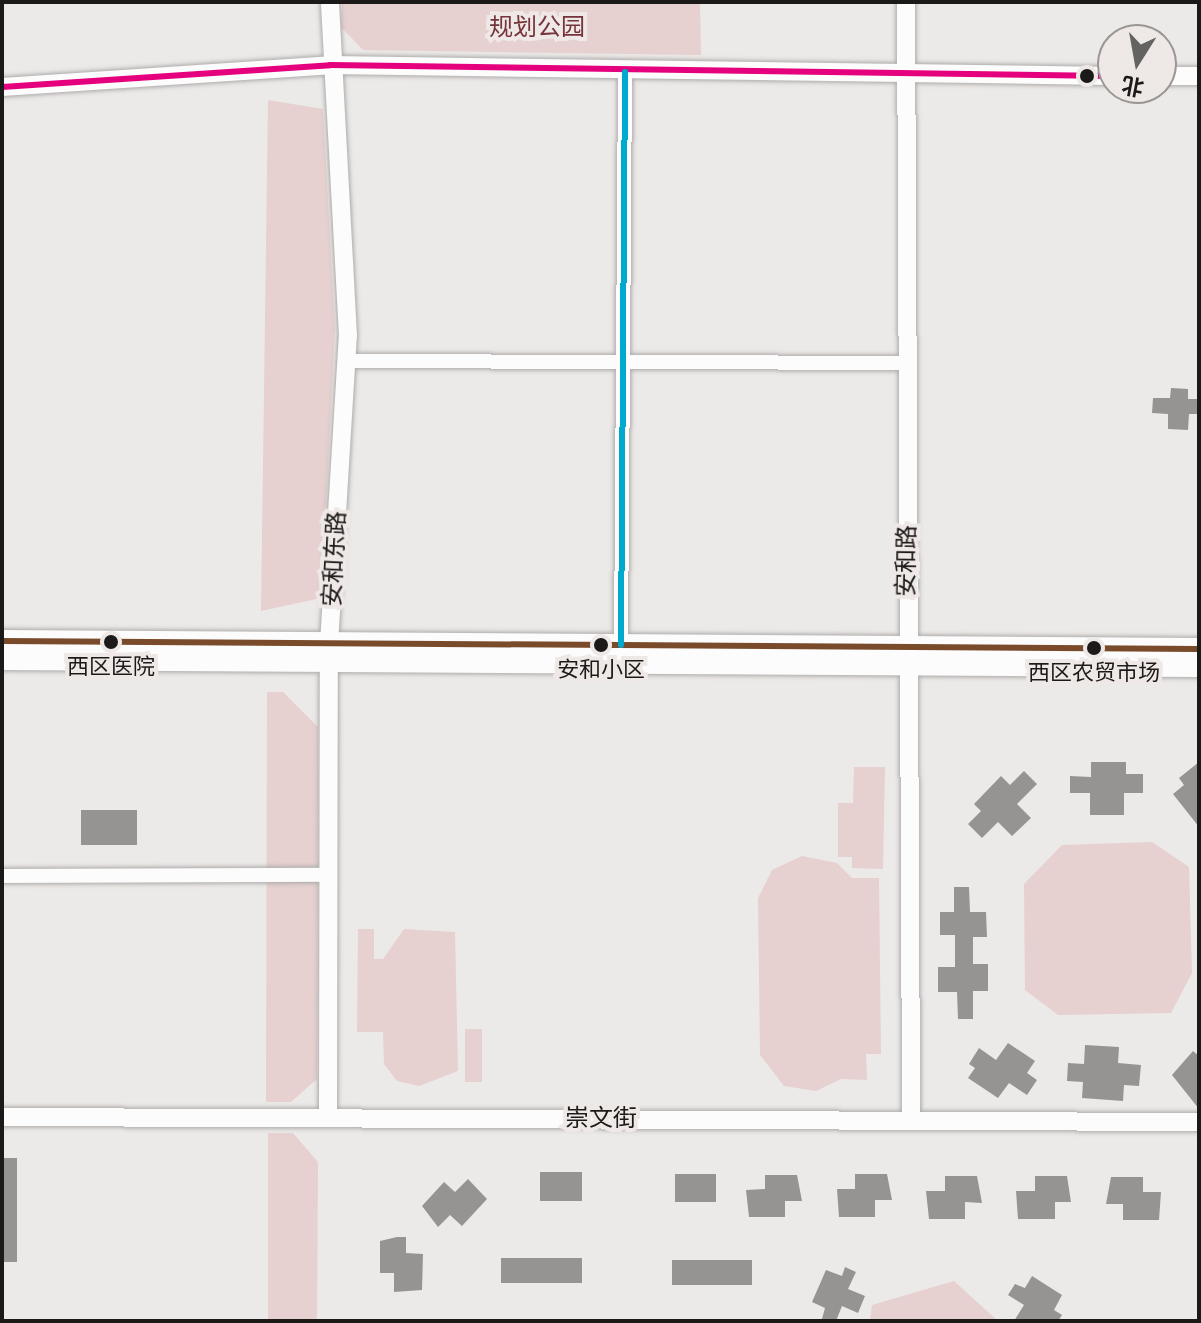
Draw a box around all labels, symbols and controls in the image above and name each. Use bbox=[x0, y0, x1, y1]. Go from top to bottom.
park label: 规划公园 bbox=[489, 13, 585, 41]
north arrow bbox=[1097, 24, 1177, 104]
unlabelled marker bbox=[1079, 68, 1095, 84]
text: 北 bbox=[1119, 69, 1146, 103]
street label: 安和东路 bbox=[317, 510, 351, 608]
street label: 安和路 bbox=[891, 525, 921, 597]
marker: 西区医院 bbox=[103, 634, 119, 650]
marker: 安和小区 bbox=[593, 637, 609, 653]
marker: 西区农贸市场 bbox=[1086, 640, 1102, 656]
place label: 西区医院 bbox=[67, 654, 155, 680]
place label: 安和小区 bbox=[557, 657, 645, 683]
place label: 西区农贸市场 bbox=[1028, 660, 1160, 686]
street label: 崇文街 bbox=[565, 1104, 637, 1132]

